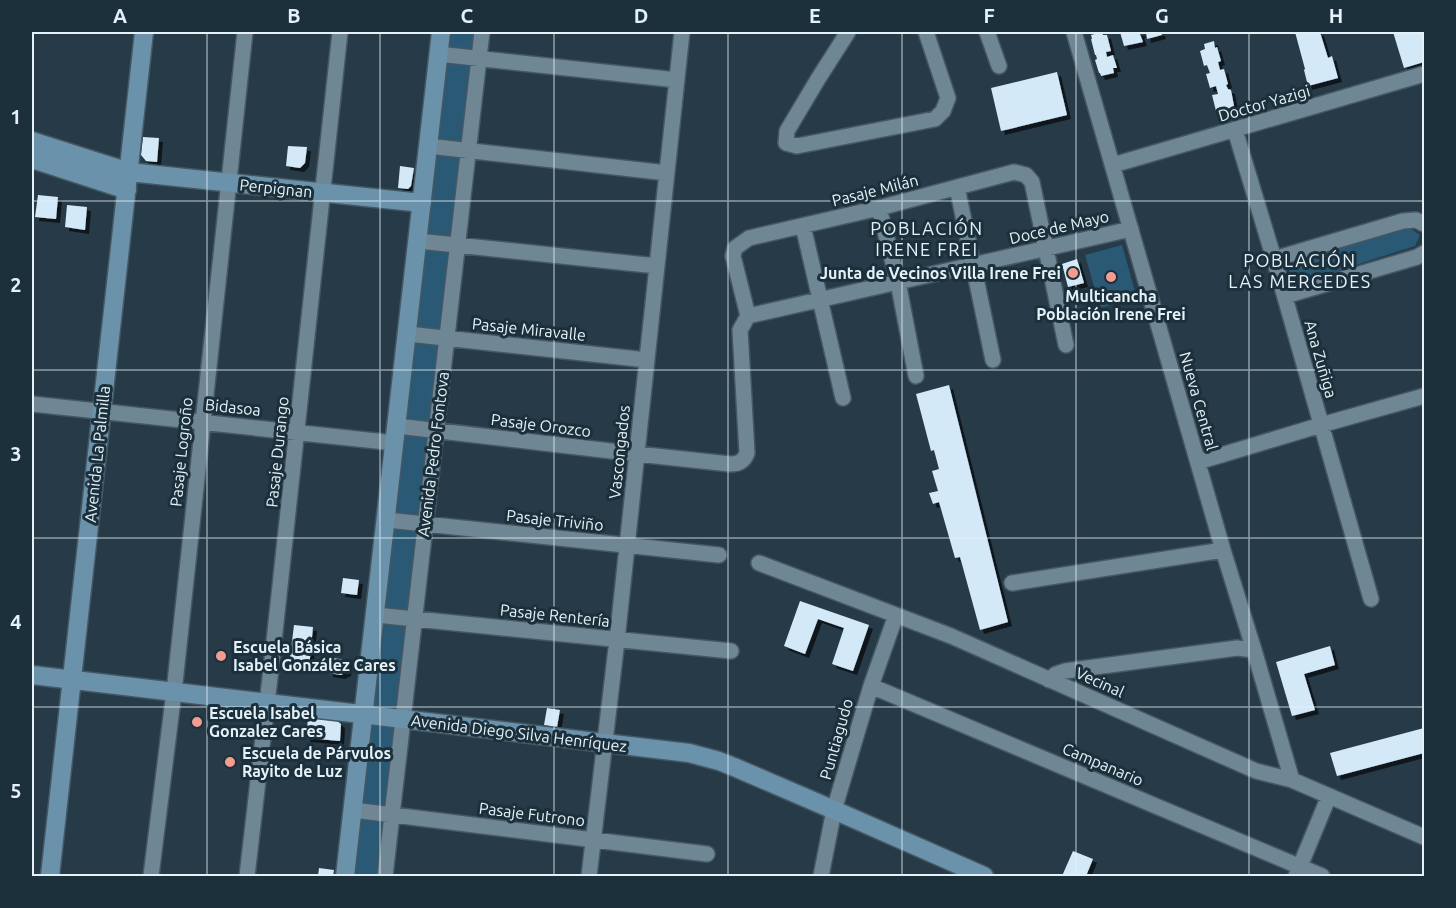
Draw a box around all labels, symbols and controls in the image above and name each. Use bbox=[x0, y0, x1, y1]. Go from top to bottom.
text: A bbox=[113, 4, 127, 27]
text: B bbox=[287, 4, 301, 27]
text: C bbox=[461, 4, 474, 27]
text: D bbox=[634, 4, 648, 27]
text: E bbox=[809, 4, 821, 27]
text: F bbox=[983, 4, 995, 27]
text: G bbox=[1155, 4, 1169, 27]
text: H bbox=[1329, 4, 1343, 27]
street label: Doctor Yazigi bbox=[1216, 81, 1312, 125]
text: 1 bbox=[10, 105, 22, 128]
street label: Pasaje Milán bbox=[830, 171, 920, 209]
street label: Perpignan bbox=[239, 175, 313, 201]
street label: Doce de Mayo bbox=[1007, 207, 1111, 247]
district label: POBLACIÓN IRENE FREI bbox=[870, 217, 984, 259]
district label: POBLACIÓN LAS MERCEDES bbox=[1228, 249, 1372, 291]
place label: Junta de Vecinos Villa Irene Frei bbox=[820, 264, 1061, 282]
marker: Junta de Vecinos Villa Irene Frei bbox=[1066, 266, 1080, 280]
marker: Multicancha Población Irene Frei bbox=[1104, 270, 1118, 284]
text: 2 bbox=[10, 273, 22, 296]
place label: Multicancha Población Irene Frei bbox=[1036, 287, 1186, 323]
street label: Pasaje Miravalle bbox=[471, 314, 587, 344]
street label: Ana Zuñiga bbox=[1301, 318, 1341, 400]
street label: Nueva Central bbox=[1176, 350, 1222, 452]
street label: Avenida Pedro Fontova bbox=[414, 370, 452, 538]
street label: Avenida La Palmilla bbox=[81, 385, 113, 523]
street label: Bidasoa bbox=[204, 395, 262, 419]
street label: Pasaje Logroño bbox=[166, 396, 196, 508]
street label: Pasaje Durango bbox=[262, 396, 292, 508]
street label: Vascongados bbox=[605, 404, 633, 500]
street label: Pasaje Orozco bbox=[490, 410, 592, 440]
text: 3 bbox=[10, 442, 22, 465]
street label: Pasaje Triviño bbox=[505, 506, 605, 534]
street label: Pasaje Rentería bbox=[499, 600, 611, 630]
text: 4 bbox=[10, 610, 22, 633]
place label: Escuela Básica Isabel González Cares bbox=[233, 638, 396, 674]
marker: Escuela Básica Isabel González Cares bbox=[214, 649, 228, 663]
street label: Vecinal bbox=[1073, 663, 1127, 701]
street label: Puntiagudo bbox=[816, 696, 856, 782]
place label: Escuela Isabel Gonzalez Cares bbox=[209, 704, 323, 740]
street label: Avenida Diego Silva Henríquez bbox=[410, 711, 628, 755]
marker: Escuela Isabel Gonzalez Cares bbox=[190, 715, 204, 729]
street label: Campanario bbox=[1060, 739, 1146, 789]
place label: Escuela de Párvulos Rayito de Luz bbox=[242, 744, 391, 780]
marker: Escuela de Párvulos Rayito de Luz bbox=[223, 755, 237, 769]
text: 5 bbox=[10, 779, 22, 802]
street label: Pasaje Futrono bbox=[478, 799, 586, 829]

